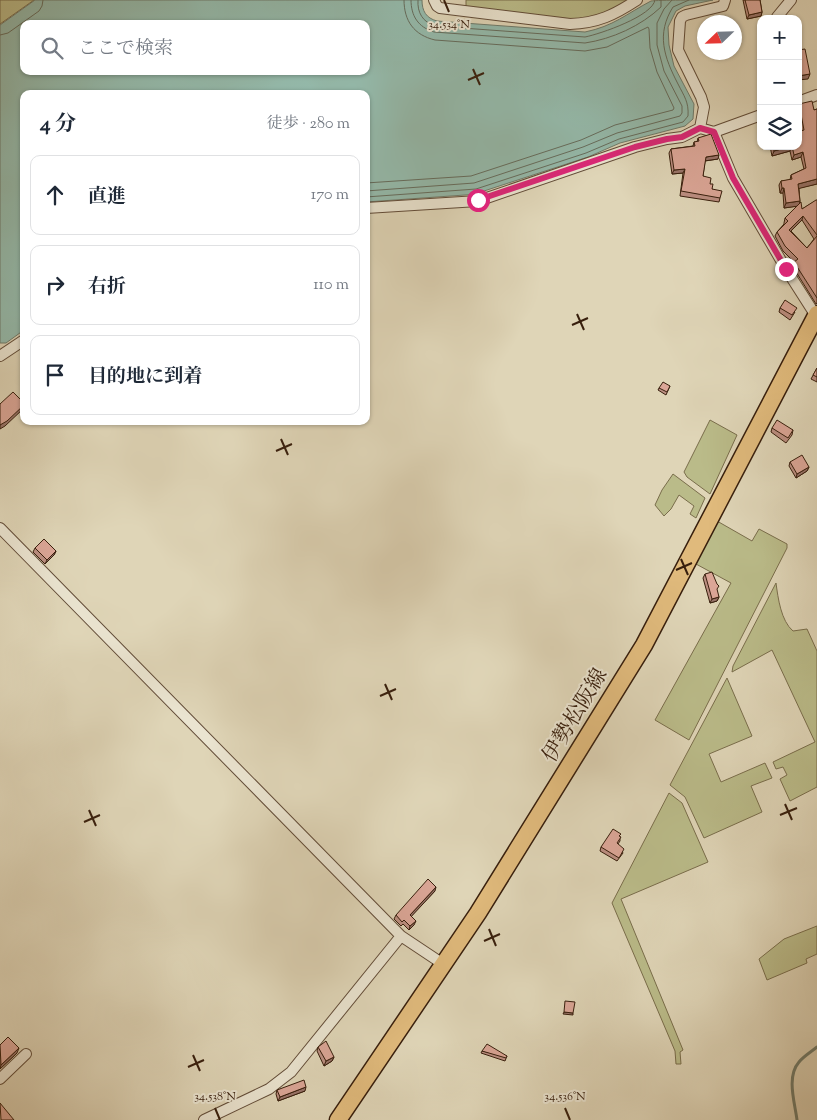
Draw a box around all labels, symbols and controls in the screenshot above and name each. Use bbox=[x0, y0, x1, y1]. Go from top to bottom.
north arrow bbox=[697, 15, 742, 60]
map controls bbox=[757, 15, 802, 150]
button: + bbox=[757, 15, 802, 60]
text: 34.534°N bbox=[428, 16, 470, 34]
search box bbox=[20, 20, 370, 75]
icon: search bbox=[38, 34, 66, 62]
text: ここで検索 bbox=[78, 36, 173, 63]
button: − bbox=[757, 60, 802, 105]
button: layers bbox=[757, 105, 802, 150]
text: 4 分 bbox=[40, 110, 76, 140]
text: 徒歩 · 280 m bbox=[267, 113, 350, 136]
icon: ahead bbox=[41, 181, 69, 209]
text: 直進 bbox=[88, 184, 126, 211]
text: 170 m bbox=[311, 184, 349, 207]
route start bbox=[467, 189, 490, 212]
route end bbox=[775, 258, 798, 281]
icon: right bbox=[41, 271, 69, 299]
text: 右折 bbox=[88, 274, 126, 301]
text: 110 m bbox=[313, 274, 349, 297]
icon: arrive bbox=[41, 361, 69, 389]
text: 目的地に到着 bbox=[88, 364, 202, 391]
street label: 伊勢松阪線 bbox=[536, 663, 616, 769]
text: 34.538°N bbox=[194, 1088, 236, 1106]
text: 34.536°N bbox=[544, 1088, 586, 1106]

